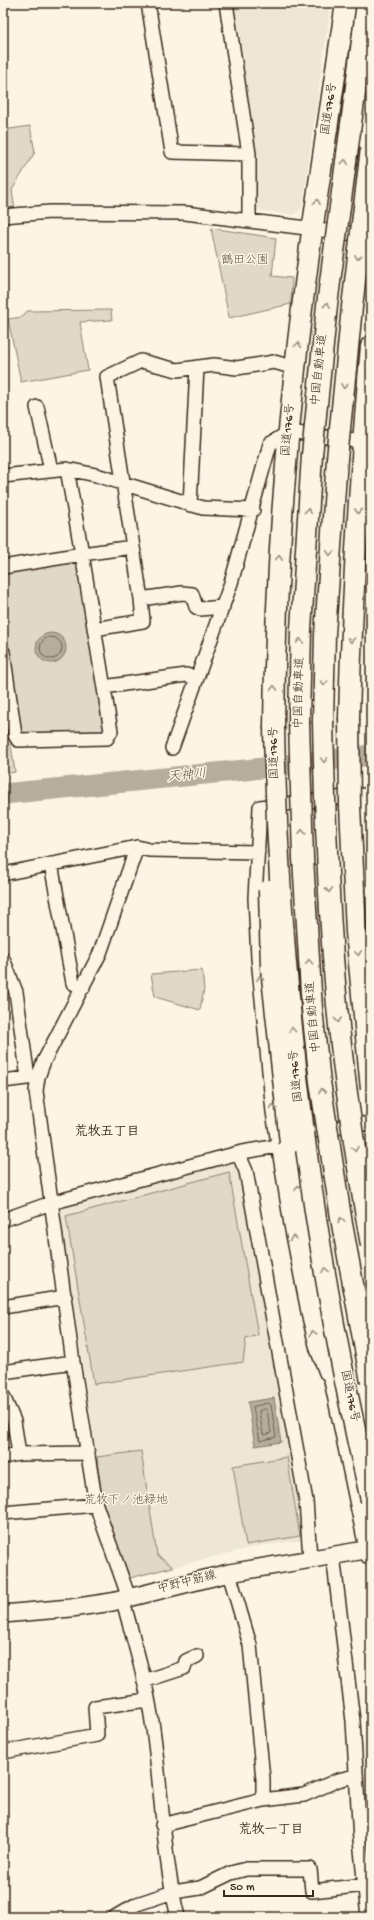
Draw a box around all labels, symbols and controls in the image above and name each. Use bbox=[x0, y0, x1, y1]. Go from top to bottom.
street label: 国道176号 bbox=[318, 82, 341, 136]
one-way arrow bbox=[340, 159, 349, 165]
one-way arrow bbox=[312, 199, 321, 205]
park label: 鶴田公園 bbox=[221, 253, 269, 268]
one-way arrow bbox=[354, 254, 363, 260]
one-way arrow bbox=[322, 302, 331, 308]
street label: 中国自動車道 bbox=[308, 333, 331, 407]
one-way arrow bbox=[293, 342, 302, 348]
one-way arrow bbox=[340, 383, 349, 389]
street label: 国道176号 bbox=[279, 403, 298, 457]
one-way arrow bbox=[303, 508, 312, 514]
one-way arrow bbox=[353, 508, 362, 514]
one-way arrow bbox=[325, 550, 334, 556]
one-way arrow bbox=[275, 555, 284, 561]
one-way arrow bbox=[347, 637, 355, 643]
one-way arrow bbox=[296, 638, 305, 644]
street label: 中国自動車道 bbox=[291, 657, 308, 729]
one-way arrow bbox=[320, 680, 328, 686]
one-way arrow bbox=[270, 685, 278, 691]
street label: 国道176号 bbox=[267, 726, 282, 780]
one-way arrow bbox=[320, 757, 328, 763]
water label: 天神川 bbox=[167, 766, 207, 785]
one-way arrow bbox=[297, 829, 306, 835]
one-way arrow bbox=[324, 887, 333, 893]
one-way arrow bbox=[353, 950, 362, 956]
one-way arrow bbox=[304, 959, 313, 965]
one-way arrow bbox=[255, 975, 264, 981]
street label: 中国自動車道 bbox=[303, 981, 324, 1054]
one-way arrow bbox=[333, 1017, 342, 1023]
one-way arrow bbox=[288, 1027, 297, 1033]
street label: 国道176号 bbox=[286, 1049, 307, 1103]
one-way arrow bbox=[318, 1088, 327, 1094]
one-way arrow bbox=[268, 1104, 277, 1110]
district label: 荒牧五丁目 bbox=[74, 1124, 140, 1140]
one-way arrow bbox=[350, 1146, 359, 1152]
one-way arrow bbox=[294, 1185, 303, 1191]
one-way arrow bbox=[337, 1217, 346, 1223]
one-way arrow bbox=[290, 1235, 298, 1241]
one-way arrow bbox=[321, 1267, 330, 1273]
one-way arrow bbox=[309, 1330, 317, 1337]
street label: 国道176号 bbox=[337, 1368, 362, 1423]
park label: 荒牧下ノ池緑地 bbox=[84, 1493, 168, 1508]
street label: 中野中筋線 bbox=[156, 1568, 218, 1597]
district label: 荒牧一丁目 bbox=[238, 1822, 304, 1838]
scale bar bbox=[224, 1872, 313, 1898]
text: 50 m bbox=[230, 1881, 255, 1895]

